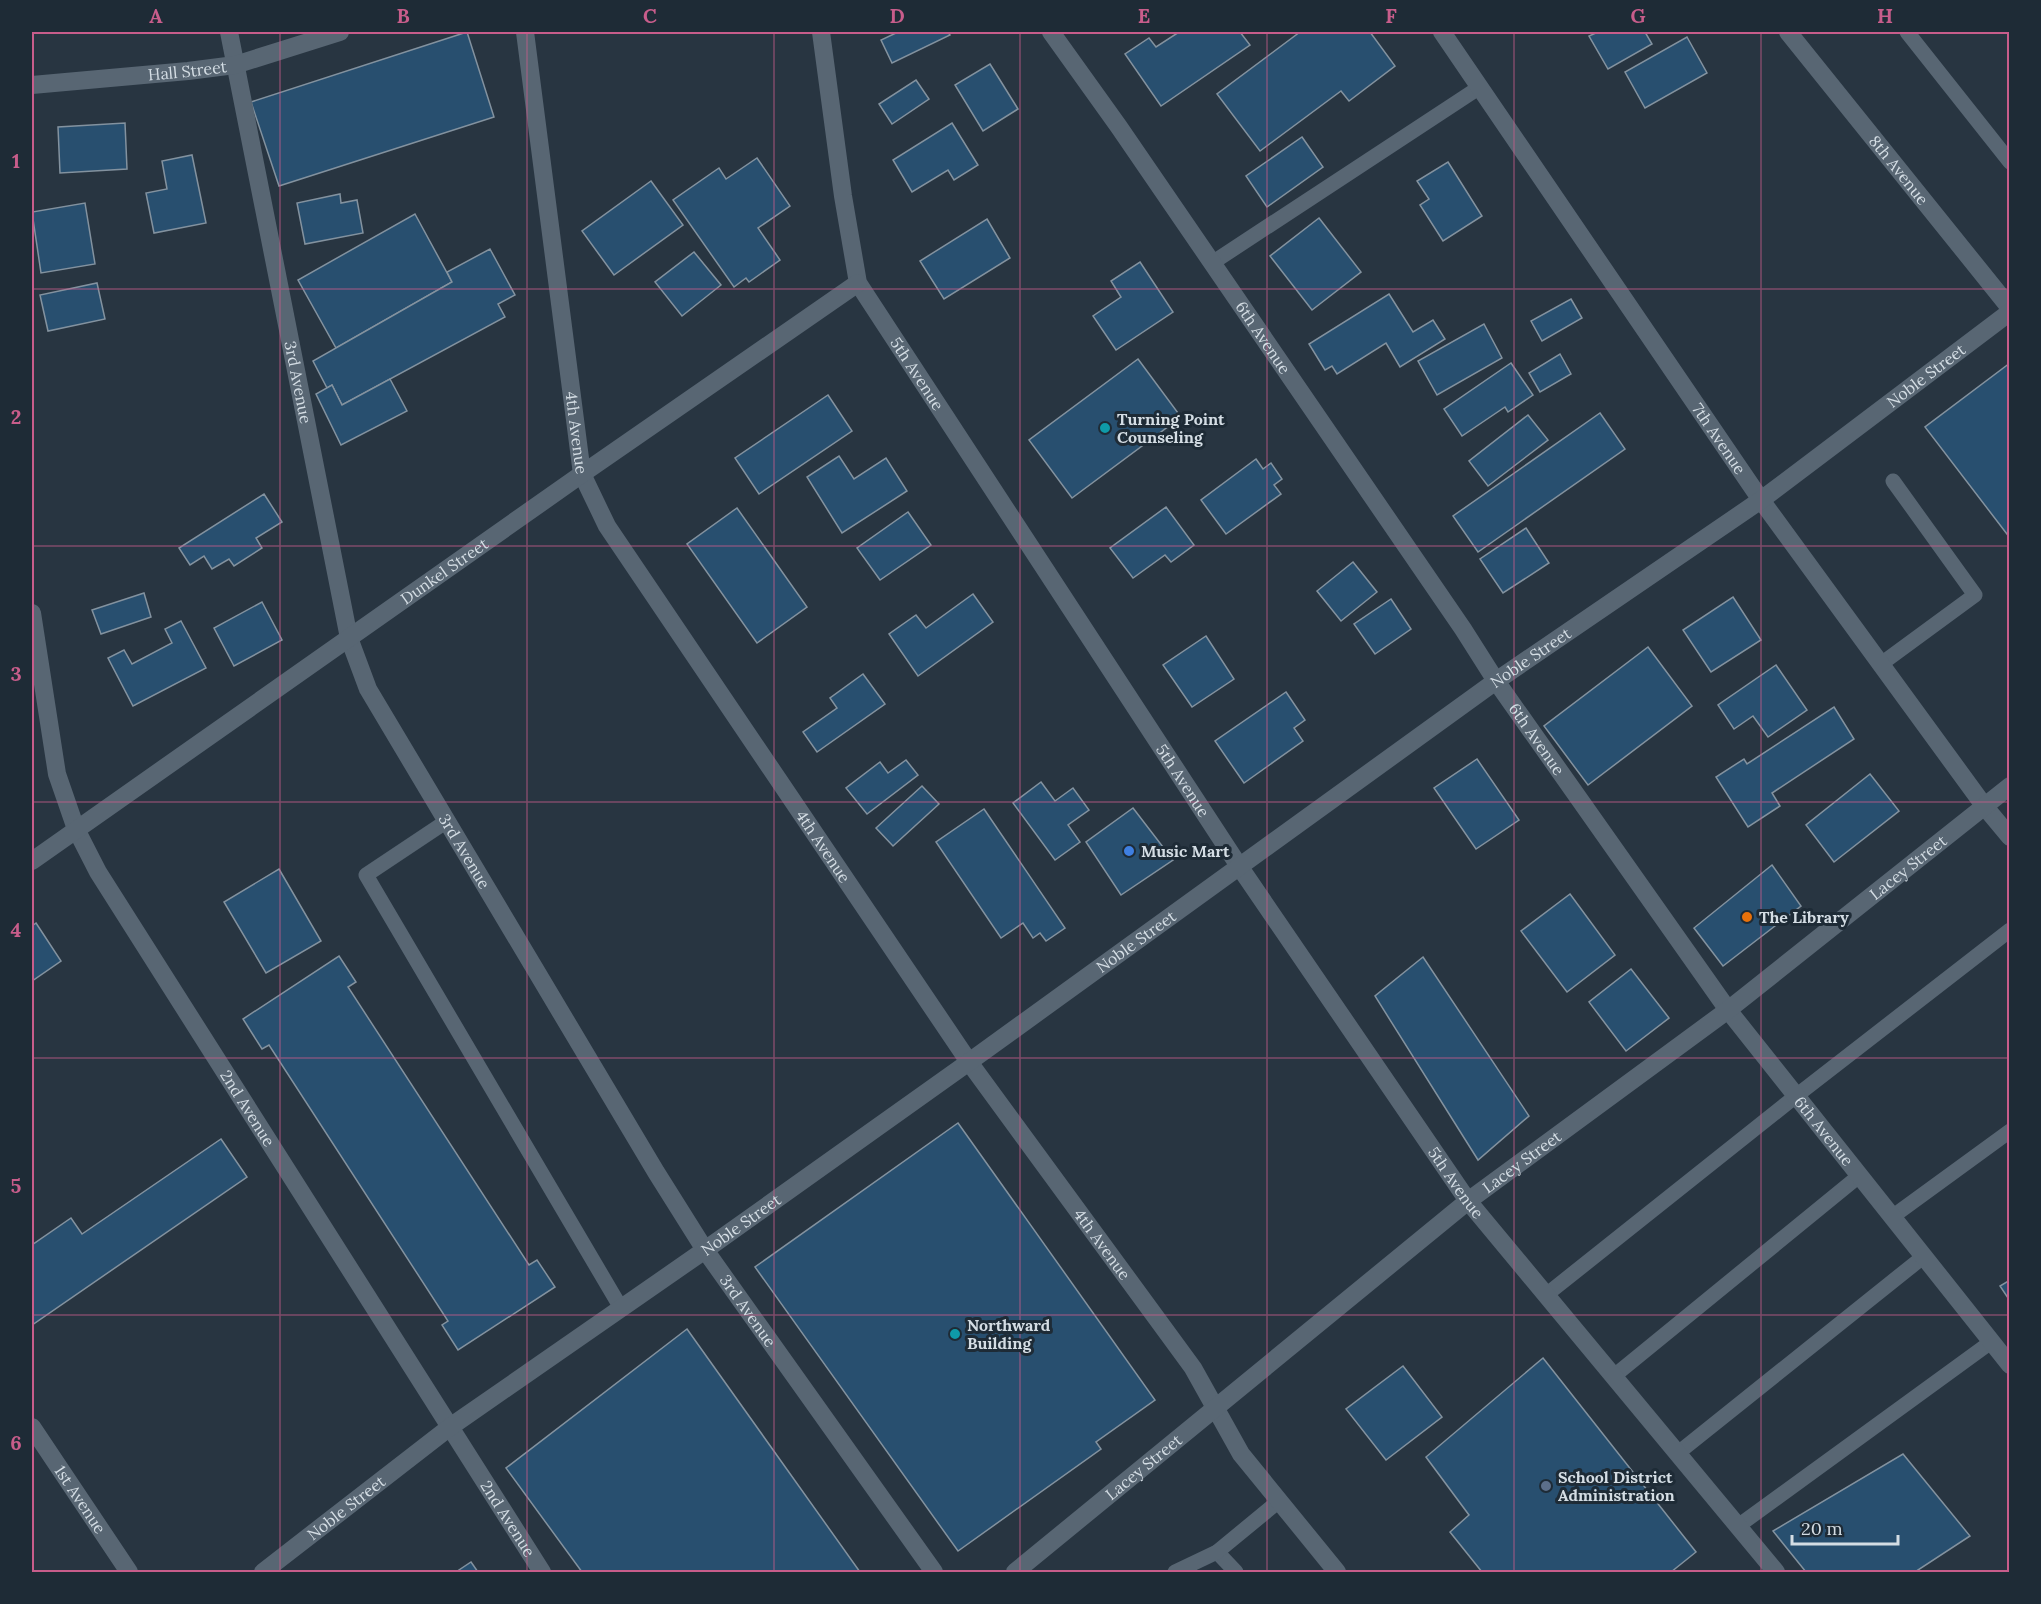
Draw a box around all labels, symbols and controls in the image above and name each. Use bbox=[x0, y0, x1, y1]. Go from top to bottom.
text: A bbox=[149, 3, 163, 28]
text: B bbox=[396, 3, 410, 28]
text: C bbox=[643, 3, 657, 28]
text: D bbox=[889, 3, 905, 28]
text: E bbox=[1138, 3, 1150, 28]
text: F bbox=[1385, 3, 1397, 28]
text: G bbox=[1630, 3, 1646, 28]
text: H bbox=[1877, 3, 1893, 28]
street label: Hall Street bbox=[147, 56, 229, 85]
street label: 8th Avenue bbox=[1865, 131, 1933, 209]
text: 1 bbox=[12, 148, 20, 173]
street label: 6th Avenue bbox=[1231, 297, 1295, 378]
street label: 5th Avenue bbox=[886, 333, 948, 414]
street label: 3rd Avenue bbox=[280, 339, 316, 426]
street label: Noble Street bbox=[1883, 339, 1970, 412]
street label: 4th Avenue bbox=[561, 390, 592, 475]
street label: 7th Avenue bbox=[1688, 399, 1751, 478]
text: 2 bbox=[11, 404, 21, 429]
place label: Turning Point Counseling bbox=[1117, 409, 1225, 447]
marker: Turning Point Counseling bbox=[1098, 421, 1112, 435]
street label: Dunkel Street bbox=[397, 533, 492, 609]
street label: Noble Street bbox=[1486, 623, 1575, 692]
text: 3 bbox=[10, 661, 22, 686]
street label: 6th Avenue bbox=[1505, 699, 1569, 779]
street label: 5th Avenue bbox=[1152, 740, 1214, 821]
street label: 4th Avenue bbox=[792, 806, 855, 887]
street label: 3rd Avenue bbox=[435, 810, 495, 893]
street label: Lacey Street bbox=[1865, 830, 1951, 904]
place label: Music Mart bbox=[1141, 841, 1230, 861]
marker: Music Mart bbox=[1122, 844, 1136, 858]
street label: Noble Street bbox=[1092, 905, 1180, 977]
place label: The Library bbox=[1759, 907, 1849, 927]
marker: The Library bbox=[1740, 910, 1754, 924]
text: 4 bbox=[11, 917, 22, 942]
street label: 2nd Avenue bbox=[216, 1066, 280, 1150]
street label: 6th Avenue bbox=[1790, 1092, 1858, 1170]
street label: Lacey Street bbox=[1478, 1126, 1566, 1197]
street label: 5th Avenue bbox=[1424, 1143, 1488, 1223]
text: 5 bbox=[11, 1173, 22, 1198]
street label: Noble Street bbox=[697, 1189, 785, 1260]
street label: 4th Avenue bbox=[1070, 1205, 1135, 1284]
street label: 3rd Avenue bbox=[716, 1271, 781, 1351]
place label: Northward Building bbox=[967, 1315, 1051, 1353]
marker: Northward Building bbox=[948, 1327, 962, 1341]
street label: Lacey Street bbox=[1101, 1429, 1186, 1504]
text: 6 bbox=[10, 1430, 22, 1455]
street label: 1st Avenue bbox=[50, 1461, 111, 1538]
place label: School District Administration bbox=[1558, 1467, 1675, 1505]
street label: Noble Street bbox=[303, 1471, 390, 1544]
street label: 2nd Avenue bbox=[476, 1477, 540, 1561]
marker: School District Administration bbox=[1539, 1479, 1553, 1493]
scale bar bbox=[1792, 1508, 1898, 1546]
text: 20 m bbox=[1801, 1517, 1843, 1540]

